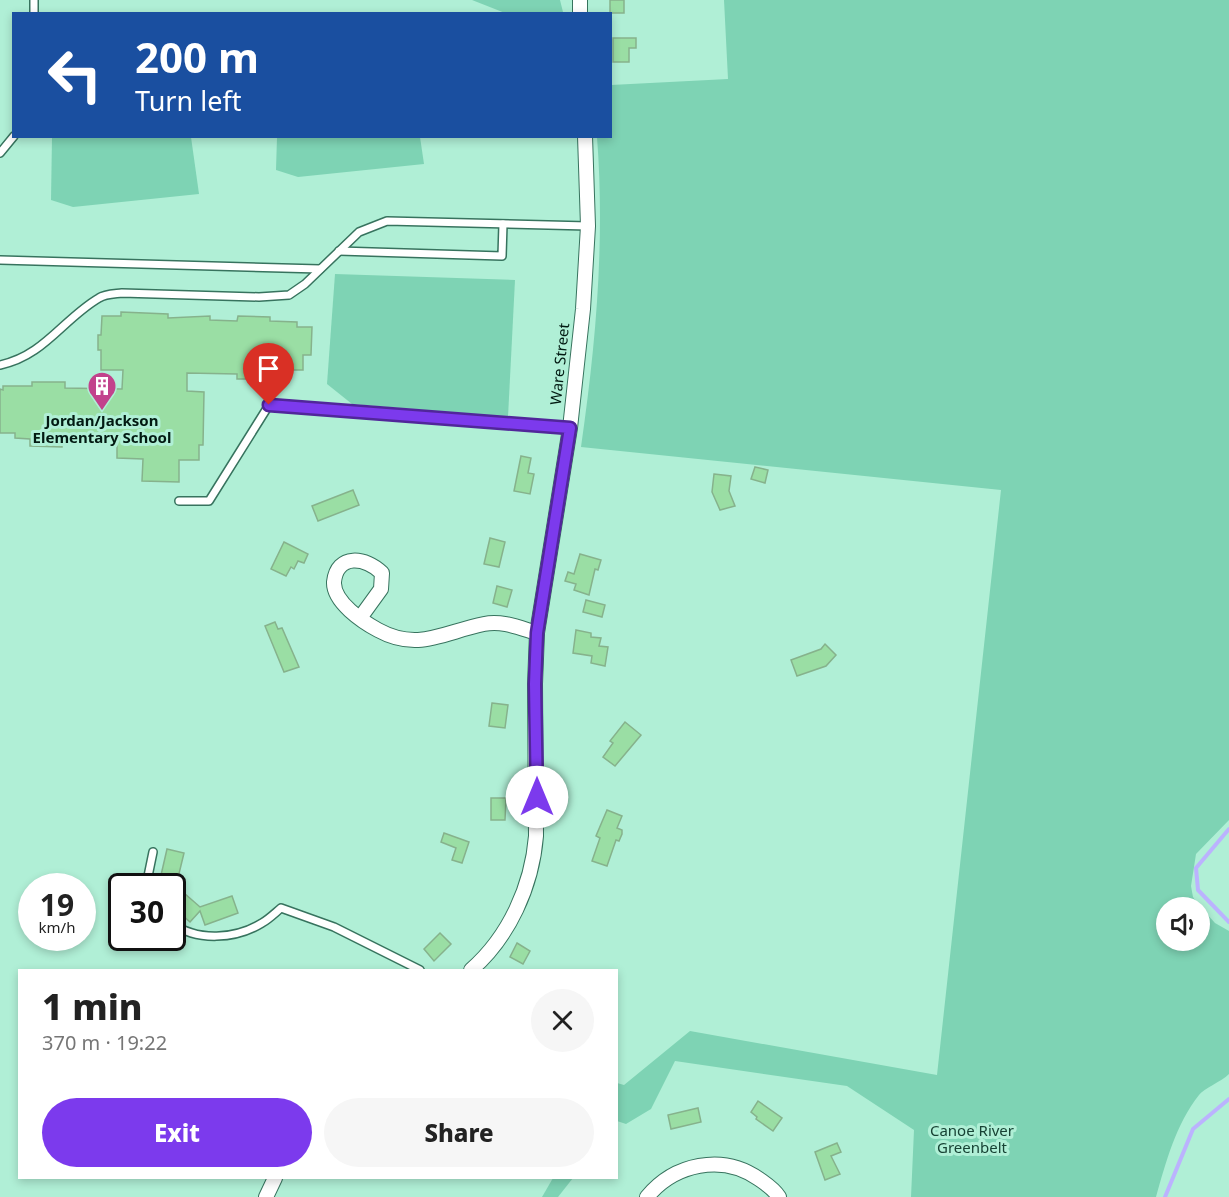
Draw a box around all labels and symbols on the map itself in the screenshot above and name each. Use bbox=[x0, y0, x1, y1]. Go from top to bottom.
street label: Ware Street bbox=[545, 321, 573, 406]
pin bbox=[243, 343, 294, 405]
building icon: Jordan/Jackson Elementary School bbox=[86, 370, 118, 412]
place label: Jordan/Jackson Elementary School bbox=[33, 410, 171, 447]
position arrow bbox=[505, 765, 569, 829]
speed limit sign: 30 bbox=[108, 873, 186, 951]
park label: Canoe River Greenbelt bbox=[930, 1120, 1014, 1157]

